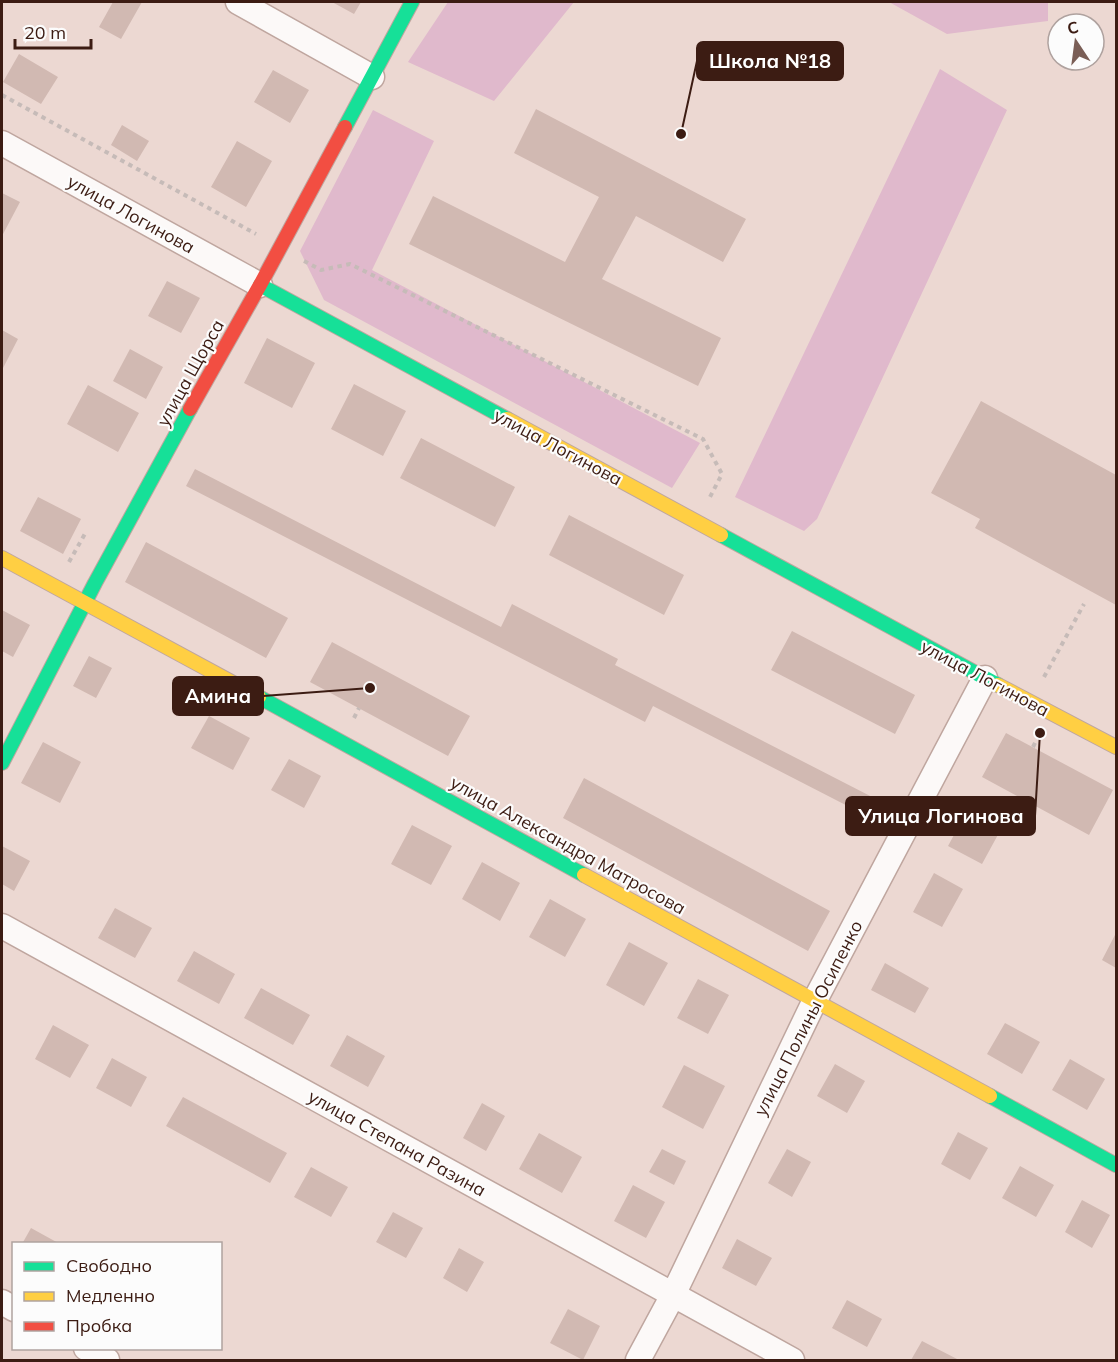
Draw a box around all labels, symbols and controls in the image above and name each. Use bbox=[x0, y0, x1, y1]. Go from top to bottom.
scale bar bbox=[15, 12, 92, 50]
north arrow bbox=[1046, 12, 1106, 72]
text: С bbox=[1065, 16, 1080, 38]
text: 20 m bbox=[24, 21, 66, 44]
callout: Школа №18 bbox=[697, 42, 843, 80]
text: Школа №18 bbox=[709, 48, 831, 73]
street label: улица Логинова bbox=[63, 169, 199, 259]
street label: улица Щорса bbox=[151, 315, 229, 431]
street label: улица Логинова bbox=[490, 403, 626, 491]
street label: улица Логинова bbox=[917, 634, 1053, 722]
callout: Амина bbox=[173, 677, 263, 715]
text: Амина bbox=[185, 683, 251, 708]
street label: улица Александра Матросова bbox=[446, 771, 690, 919]
callout: Улица Логинова bbox=[846, 797, 1035, 835]
text: Улица Логинова bbox=[857, 803, 1024, 828]
street label: улица Полины Осипенко bbox=[749, 916, 867, 1120]
street label: улица Степана Разина bbox=[304, 1085, 490, 1201]
legend bbox=[12, 1242, 222, 1350]
text: Свободно bbox=[66, 1254, 152, 1277]
text: Медленно bbox=[66, 1284, 155, 1307]
text: Пробка bbox=[66, 1314, 132, 1337]

